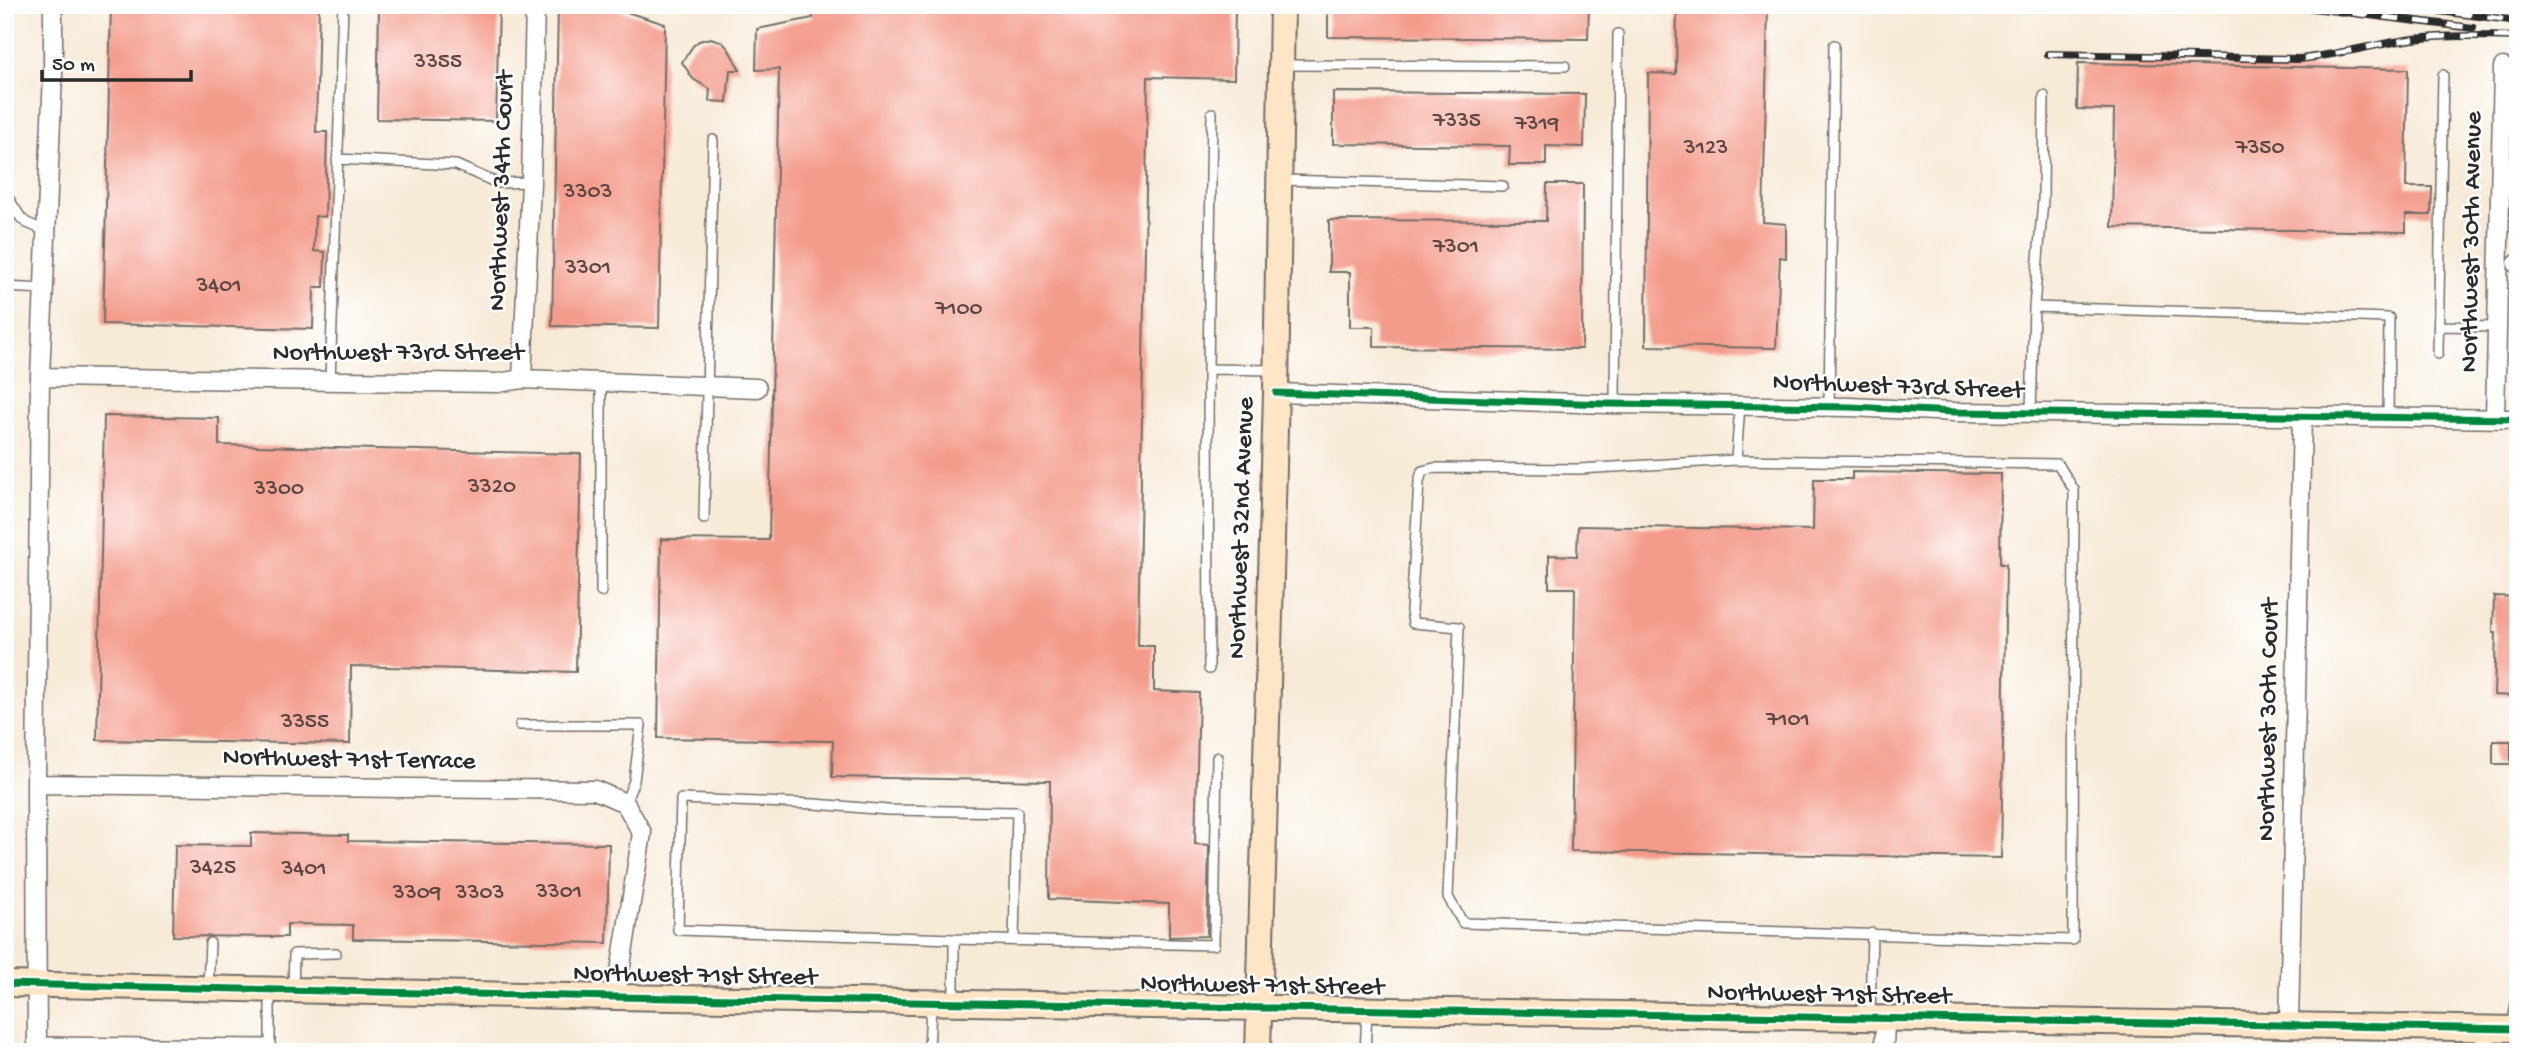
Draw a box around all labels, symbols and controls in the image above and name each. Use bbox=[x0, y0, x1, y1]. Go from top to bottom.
scale bar bbox=[42, 38, 191, 82]
house number: 3355 bbox=[413, 49, 462, 76]
text: 50 m bbox=[52, 54, 95, 79]
street label: Northwest 34th Court bbox=[483, 68, 523, 312]
house number: 7335 bbox=[1432, 108, 1481, 135]
house number: 7319 bbox=[1514, 111, 1560, 138]
street label: Northwest 30th Avenue bbox=[2455, 111, 2491, 373]
house number: 3123 bbox=[1683, 135, 1728, 162]
house number: 7350 bbox=[2234, 135, 2285, 162]
house number: 3303 bbox=[563, 179, 612, 206]
house number: 7301 bbox=[1432, 234, 1479, 261]
house number: 3301 bbox=[564, 255, 611, 282]
house number: 3401 bbox=[195, 273, 242, 300]
house number: 7100 bbox=[934, 296, 983, 323]
street label: Northwest 73rd Street bbox=[272, 339, 526, 370]
street label: Northwest 73rd Street bbox=[1772, 368, 2026, 408]
street label: Northwest 32nd Avenue bbox=[1223, 396, 1263, 660]
house number: 3320 bbox=[467, 474, 516, 501]
house number: 3300 bbox=[253, 476, 304, 503]
street label: Northwest 30th Court bbox=[2252, 596, 2288, 842]
house number: 7101 bbox=[1765, 707, 1810, 734]
house number: 3355 bbox=[280, 709, 329, 736]
street label: Northwest 71st Terrace bbox=[222, 743, 476, 779]
house number: 3425 bbox=[189, 855, 236, 882]
house number: 3401 bbox=[280, 856, 327, 883]
house number: 3301 bbox=[535, 879, 582, 906]
house number: 3309 bbox=[392, 880, 442, 907]
house number: 3303 bbox=[455, 880, 504, 907]
street label: Northwest 71st Street bbox=[573, 959, 820, 995]
street label: Northwest 71st Street bbox=[1140, 969, 1387, 1005]
street label: Northwest 71st Street bbox=[1707, 978, 1954, 1014]

